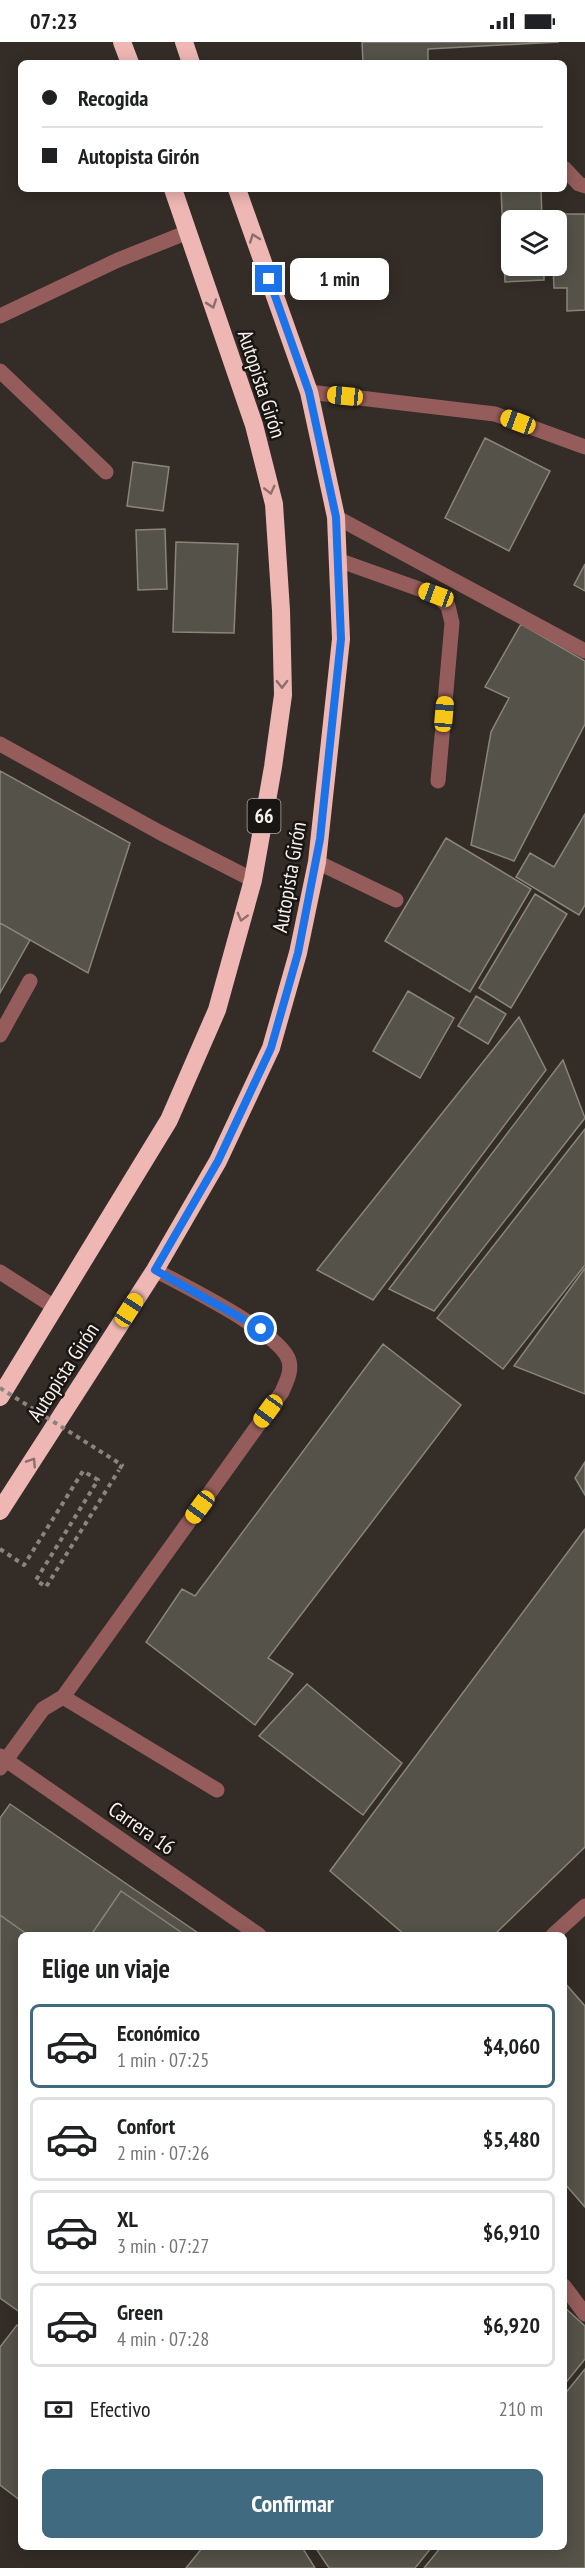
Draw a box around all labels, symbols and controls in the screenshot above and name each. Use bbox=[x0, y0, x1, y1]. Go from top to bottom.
text: 07:23 bbox=[30, 7, 78, 35]
text: Recogida bbox=[78, 84, 148, 112]
text: Autopista Girón bbox=[78, 142, 199, 170]
map controls bbox=[501, 210, 567, 276]
button: layers bbox=[501, 210, 567, 276]
one-way arrow bbox=[249, 233, 262, 244]
callout: 1 min bbox=[290, 258, 389, 300]
route end bbox=[255, 265, 282, 292]
text: 1 min bbox=[319, 266, 360, 292]
one-way arrow bbox=[205, 298, 218, 309]
street label: Autopista Girón bbox=[232, 327, 292, 441]
car bbox=[326, 385, 364, 407]
car bbox=[498, 407, 538, 437]
one-way arrow bbox=[263, 485, 276, 495]
car bbox=[416, 580, 456, 610]
one-way arrow bbox=[276, 680, 289, 689]
car bbox=[433, 695, 455, 733]
road number: 66 bbox=[248, 799, 280, 833]
street label: Autopista Girón bbox=[266, 819, 312, 935]
one-way arrow bbox=[237, 912, 250, 922]
car bbox=[112, 1290, 146, 1330]
route start bbox=[247, 1315, 274, 1342]
street label: Autopista Girón bbox=[21, 1318, 105, 1426]
car bbox=[250, 1391, 286, 1431]
one-way arrow bbox=[24, 1458, 36, 1468]
car bbox=[182, 1487, 218, 1527]
street label: Carrera 16 bbox=[103, 1795, 181, 1861]
text: Elige un viaje bbox=[42, 1951, 170, 1985]
icon: car bbox=[45, 2019, 99, 2073]
text: Económico bbox=[117, 2019, 200, 2047]
text: $4,060 bbox=[483, 2032, 540, 2060]
text: 1 min · 07:25 bbox=[117, 2047, 209, 2073]
icon: car bbox=[45, 2112, 99, 2166]
text: Confort bbox=[117, 2112, 175, 2140]
text: $5,480 bbox=[483, 2125, 540, 2153]
text: 2 min · 07:26 bbox=[117, 2140, 209, 2166]
icon: car bbox=[45, 2205, 99, 2259]
text: XL bbox=[117, 2205, 138, 2233]
text: $6,910 bbox=[483, 2218, 540, 2246]
text: 3 min · 07:27 bbox=[117, 2233, 209, 2259]
icon: car bbox=[45, 2298, 99, 2352]
text: Green bbox=[117, 2298, 163, 2326]
text: $6,920 bbox=[483, 2311, 540, 2339]
text: 4 min · 07:28 bbox=[117, 2326, 209, 2352]
icon: cash bbox=[42, 2393, 75, 2426]
text: Efectivo bbox=[90, 2395, 151, 2423]
text: 210 m bbox=[499, 2396, 543, 2422]
button: Confirmar bbox=[42, 2469, 543, 2538]

